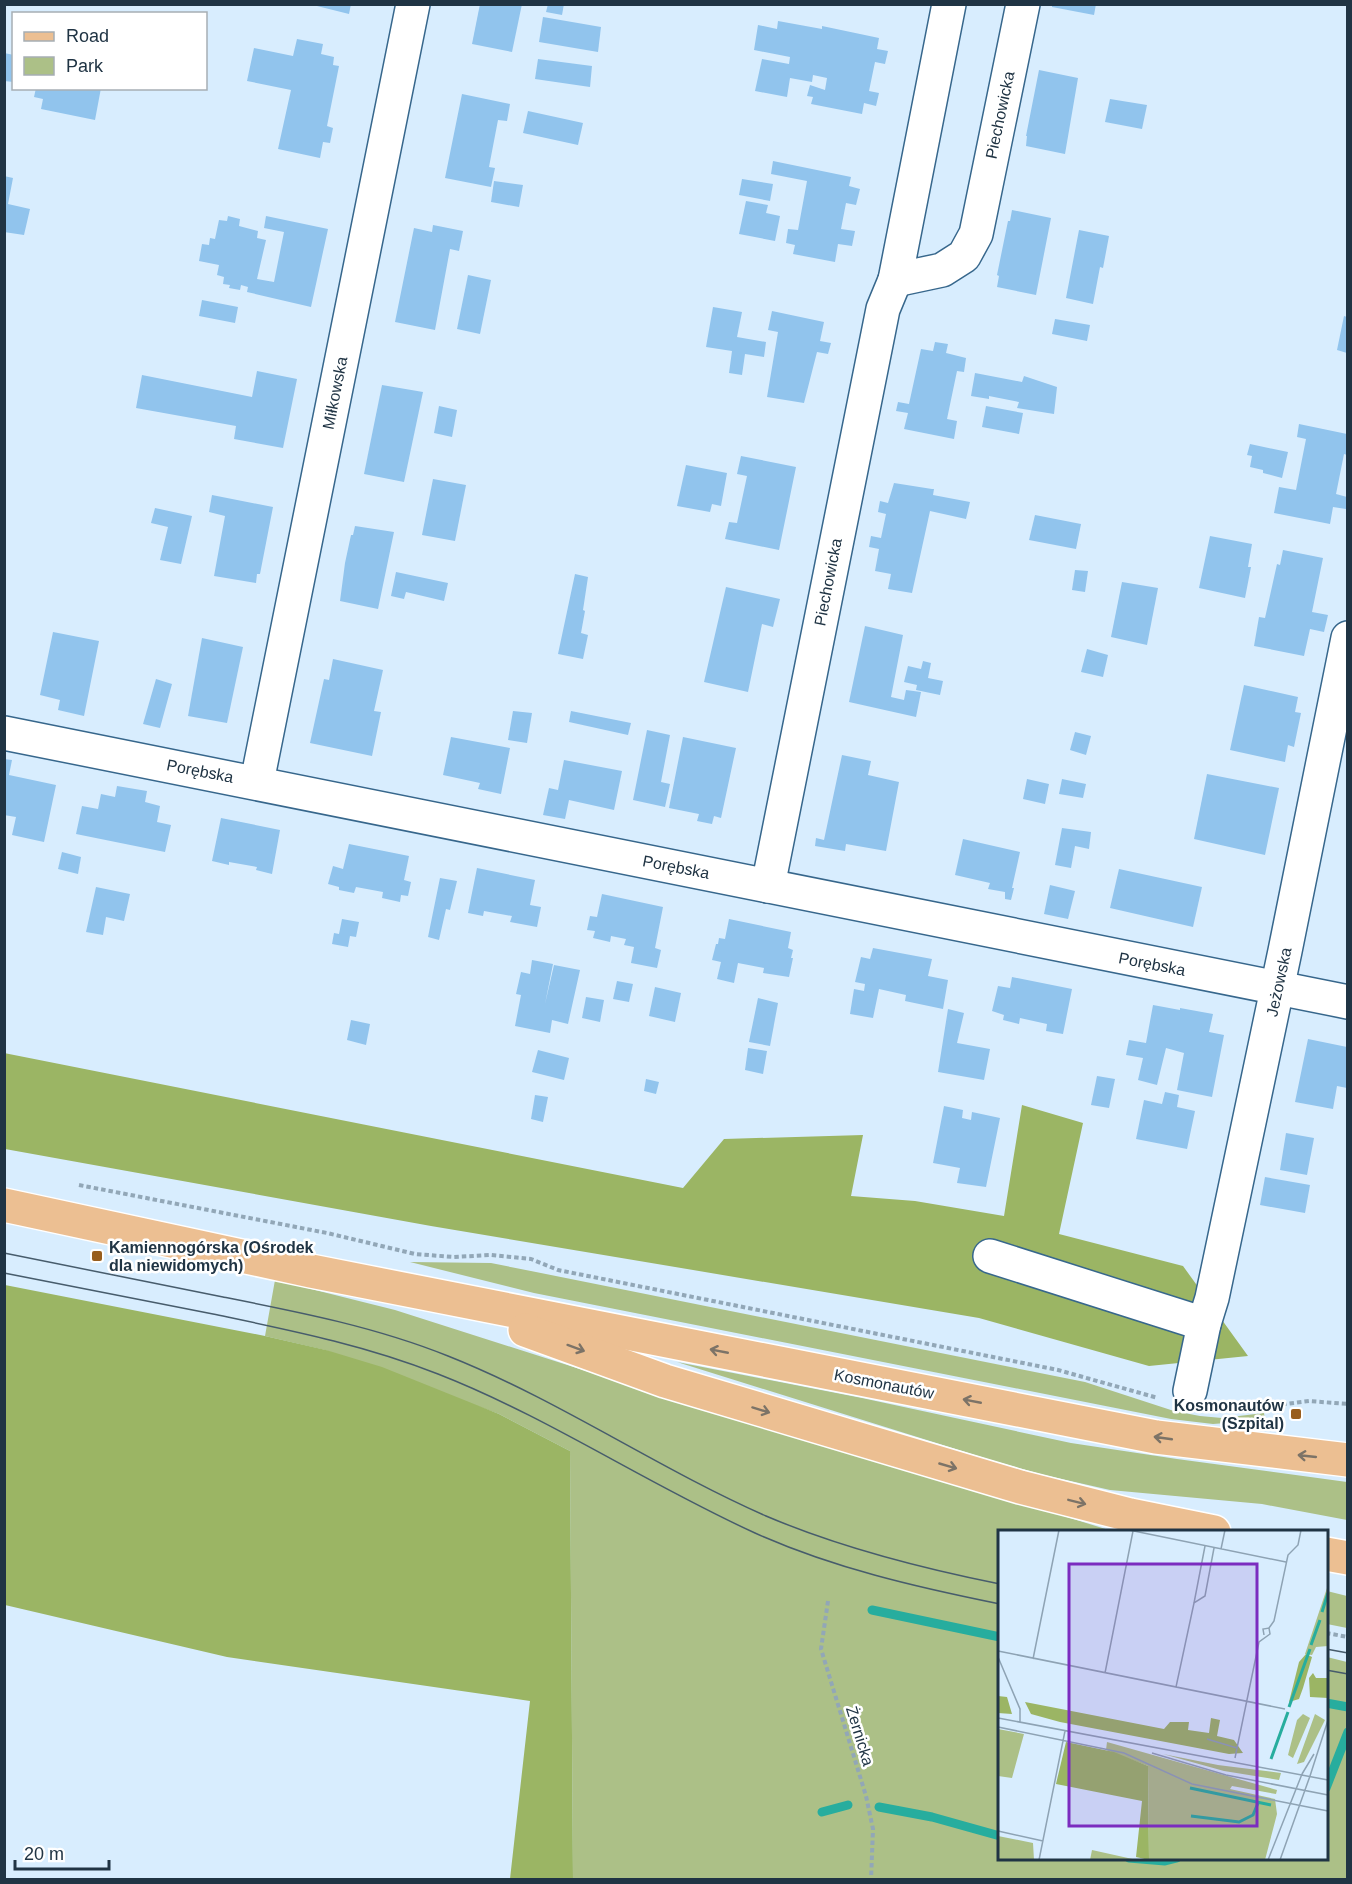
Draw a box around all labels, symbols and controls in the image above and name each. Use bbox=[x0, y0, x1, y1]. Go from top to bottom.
legend bbox=[12, 12, 207, 90]
text: Road bbox=[66, 26, 109, 46]
text: Park bbox=[66, 56, 104, 76]
street label: Piechowicka bbox=[982, 70, 1018, 160]
street label: Miłkowska bbox=[320, 355, 350, 431]
street label: Piechowicka bbox=[811, 537, 845, 627]
street label: Porębska bbox=[165, 756, 235, 786]
street label: Porębska bbox=[641, 852, 711, 882]
street label: Jeżowska bbox=[1263, 946, 1295, 1018]
street label: Porębska bbox=[1117, 949, 1187, 979]
place label: Kamiennogórska (Ośrodek dla niewidomych) bbox=[109, 1239, 314, 1274]
marker: Kamiennogórska (Ośrodek dla niewidomych) bbox=[90, 1249, 104, 1263]
one-way arrow bbox=[566, 1344, 585, 1355]
one-way arrow bbox=[709, 1345, 729, 1356]
street label: Kosmonautów bbox=[833, 1366, 936, 1402]
one-way arrow bbox=[962, 1395, 982, 1406]
place label: Kosmonautów (Szpital) bbox=[1174, 1397, 1285, 1432]
one-way arrow bbox=[751, 1405, 770, 1416]
marker: Kosmonautów (Szpital) bbox=[1289, 1407, 1303, 1421]
one-way arrow bbox=[1154, 1433, 1173, 1444]
one-way arrow bbox=[1298, 1450, 1318, 1461]
one-way arrow bbox=[938, 1461, 957, 1472]
one-way arrow bbox=[1067, 1496, 1086, 1508]
inset map bbox=[998, 1530, 1328, 1860]
street label: Żernicka bbox=[843, 1704, 878, 1768]
scale bar bbox=[15, 1833, 110, 1871]
text: 20 m bbox=[24, 1844, 64, 1864]

